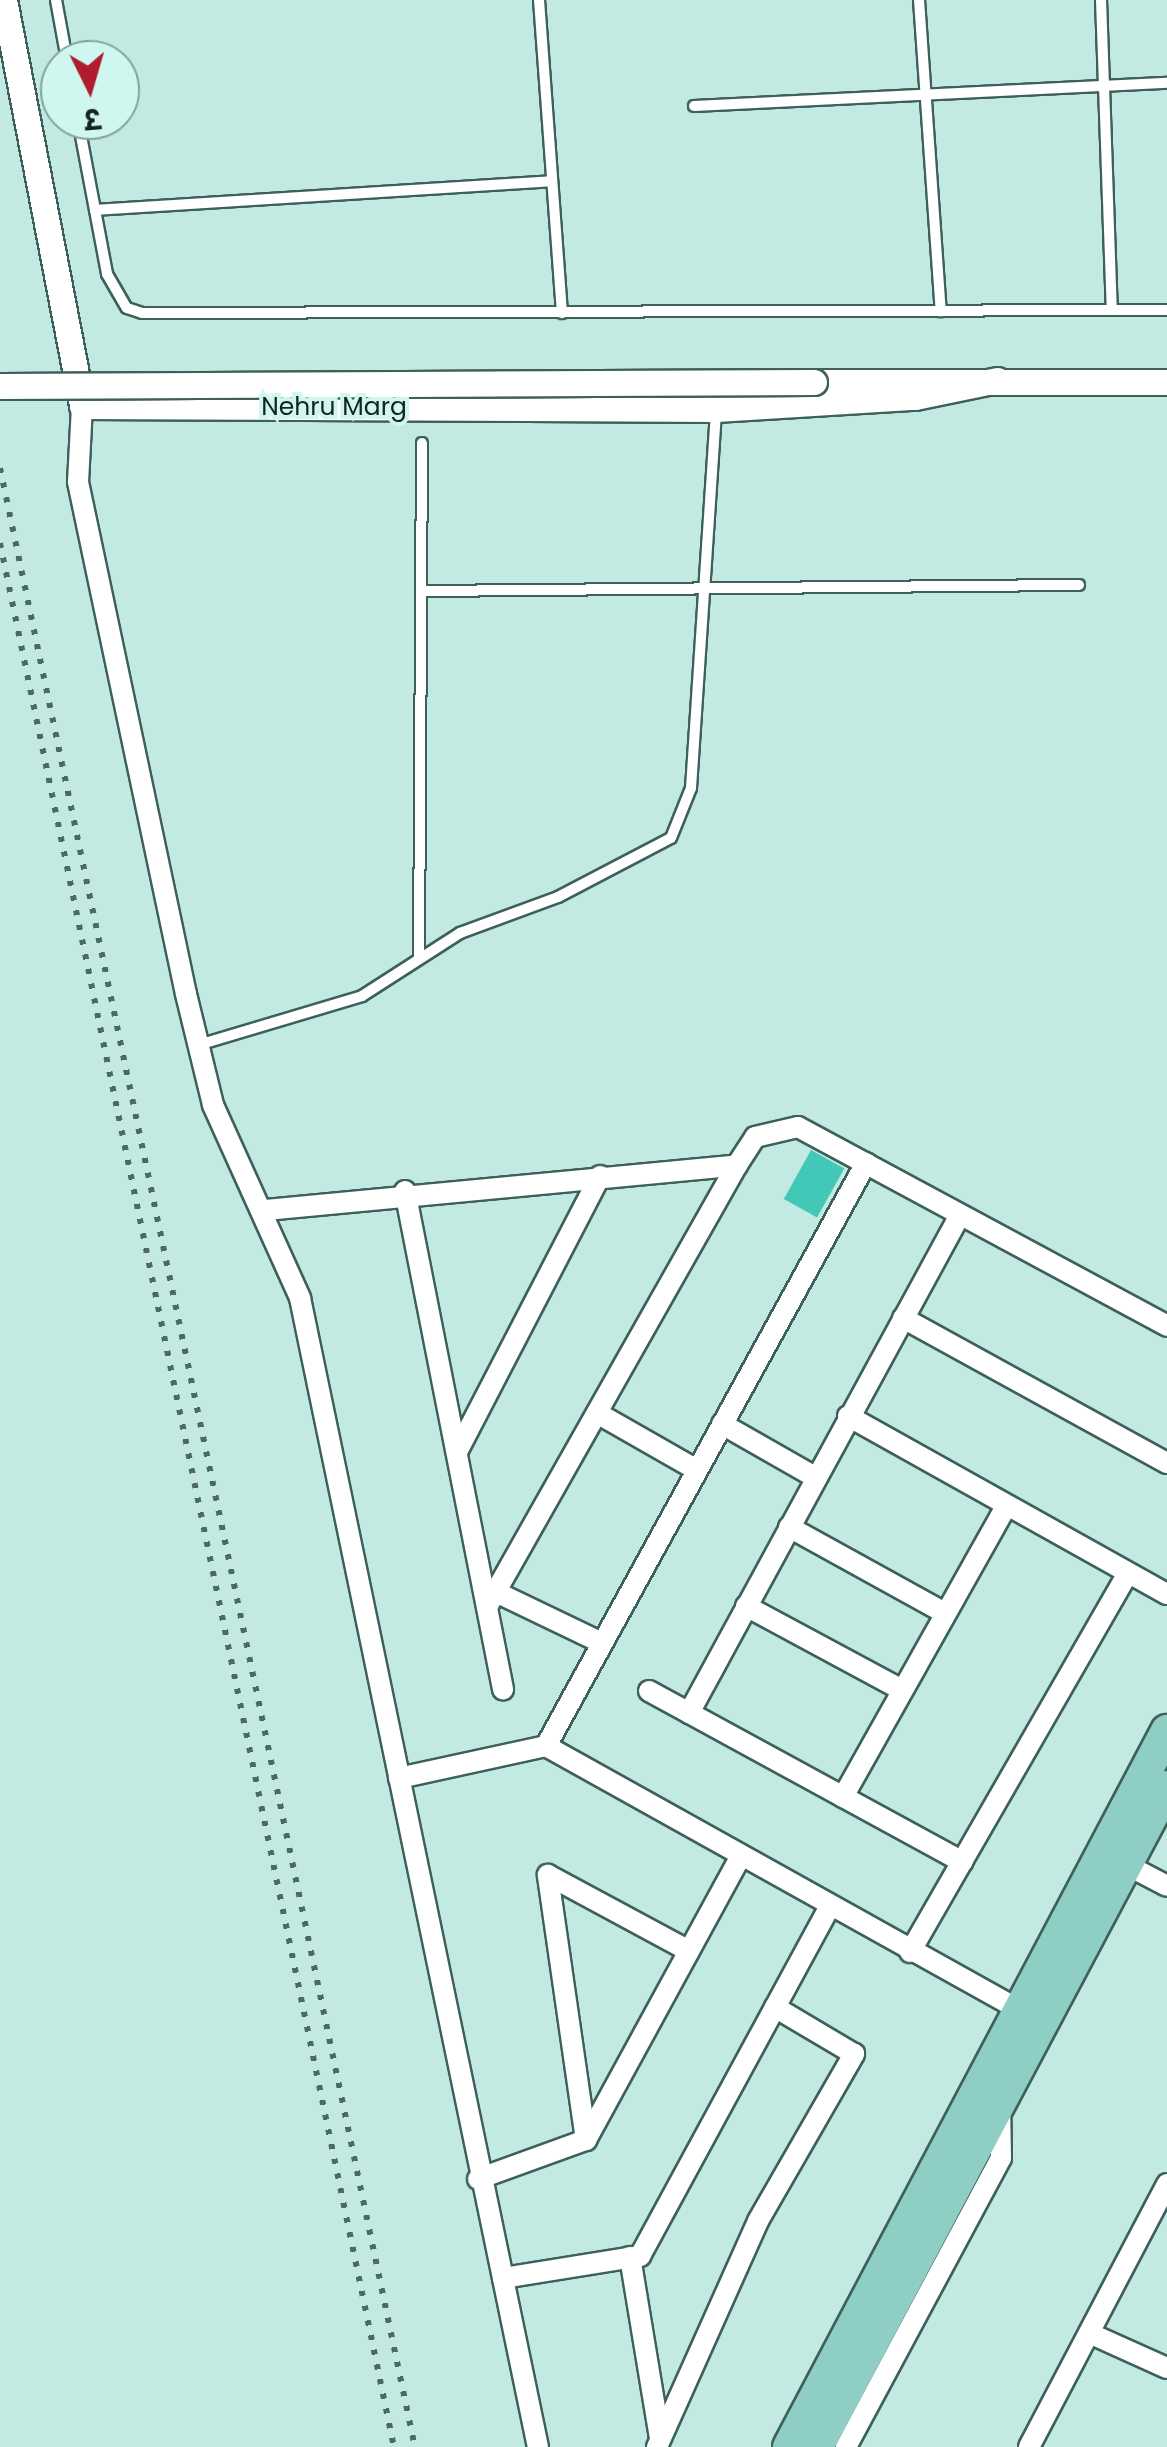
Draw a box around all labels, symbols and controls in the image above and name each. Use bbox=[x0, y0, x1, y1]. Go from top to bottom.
north arrow bbox=[40, 40, 140, 140]
text: उ bbox=[83, 98, 102, 139]
street label: Nehru Marg bbox=[261, 392, 407, 422]

